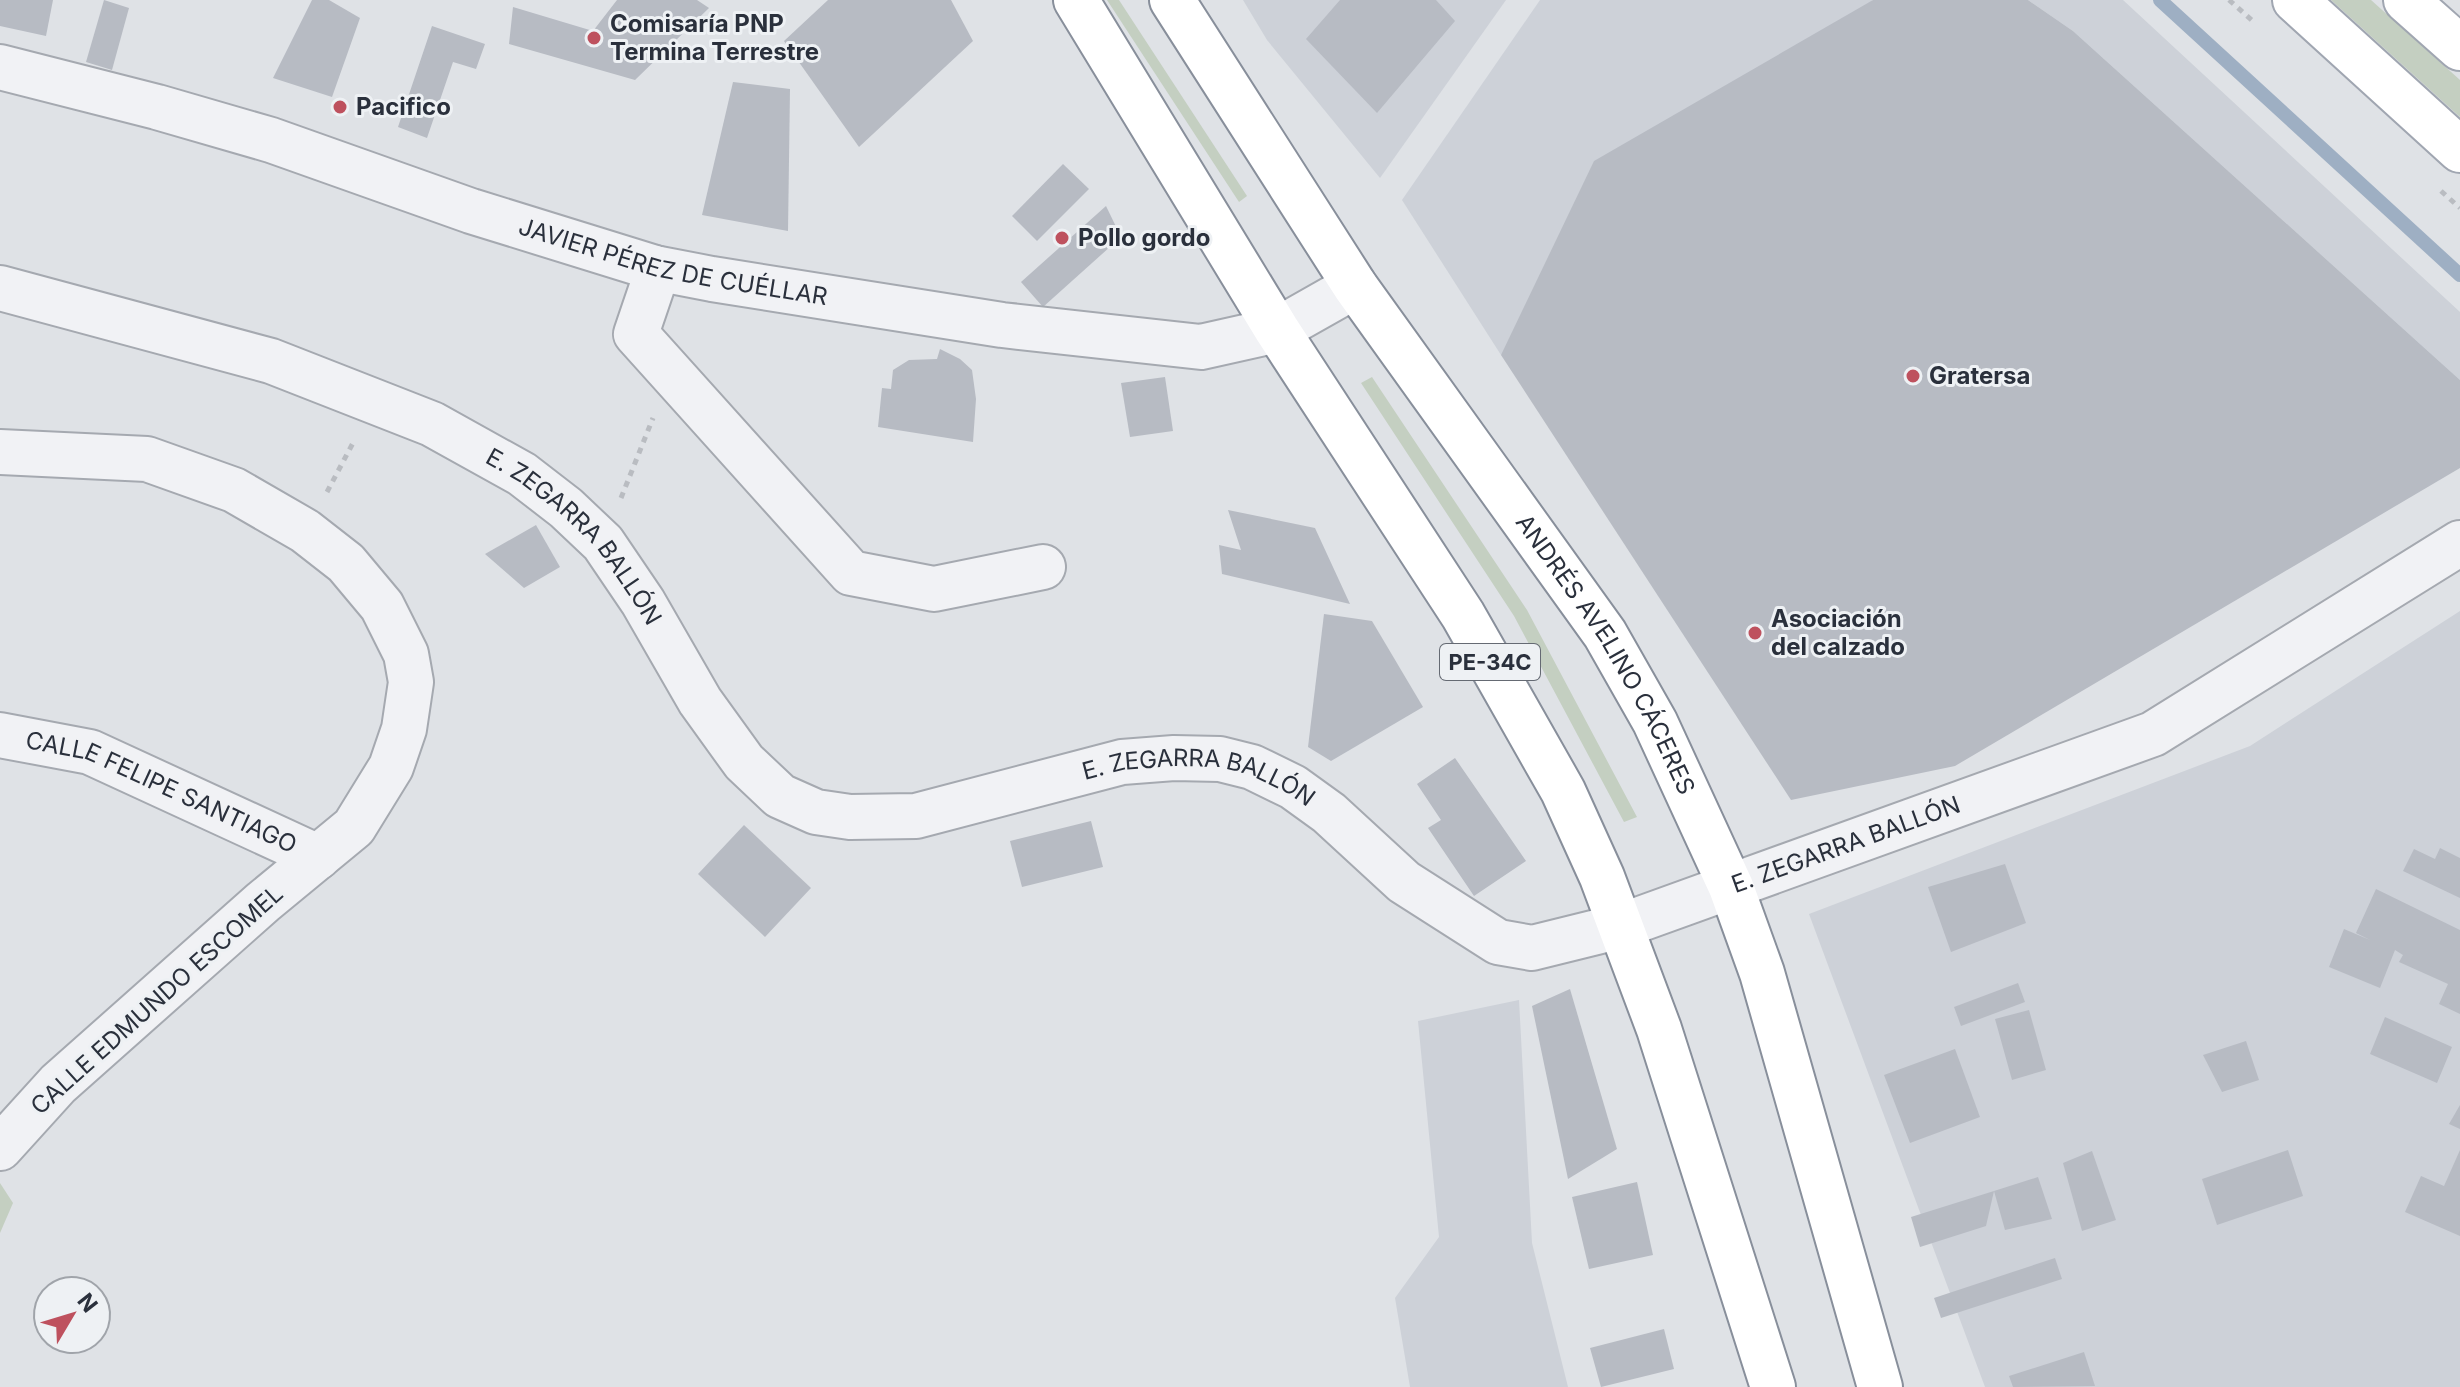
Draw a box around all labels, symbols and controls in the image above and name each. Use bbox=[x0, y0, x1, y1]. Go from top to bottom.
place label: Comisaría PNP Termina Terrestre bbox=[610, 9, 819, 66]
marker: Comisaría PNP Termina Terrestre bbox=[585, 29, 603, 47]
place label: Pacifico bbox=[356, 92, 451, 121]
marker: Pacifico bbox=[331, 98, 349, 116]
street label: JAVIER PÉREZ DE CUÉLLAR bbox=[515, 212, 830, 311]
place label: Pollo gordo bbox=[1078, 223, 1210, 252]
marker: Pollo gordo bbox=[1053, 229, 1071, 247]
place label: Gratersa bbox=[1929, 361, 2030, 390]
marker: Gratersa bbox=[1904, 367, 1922, 385]
street label: E. ZEGARRA BALLÓN bbox=[481, 442, 668, 630]
street label: ANDRÉS AVELINO CÁCERES bbox=[1510, 509, 1701, 799]
place label: Asociación del calzado bbox=[1771, 604, 1905, 661]
marker: Asociación del calzado bbox=[1746, 624, 1764, 642]
road number: PE-34C bbox=[1440, 644, 1540, 680]
street label: CALLE FELIPE SANTIAGO bbox=[23, 725, 302, 859]
street label: E. ZEGARRA BALLÓN bbox=[1079, 743, 1321, 812]
street label: E. ZEGARRA BALLÓN bbox=[1728, 790, 1964, 899]
street label: CALLE EDMUNDO ESCOMEL bbox=[25, 879, 289, 1121]
north arrow bbox=[32, 1275, 112, 1355]
text: N bbox=[72, 1288, 103, 1317]

